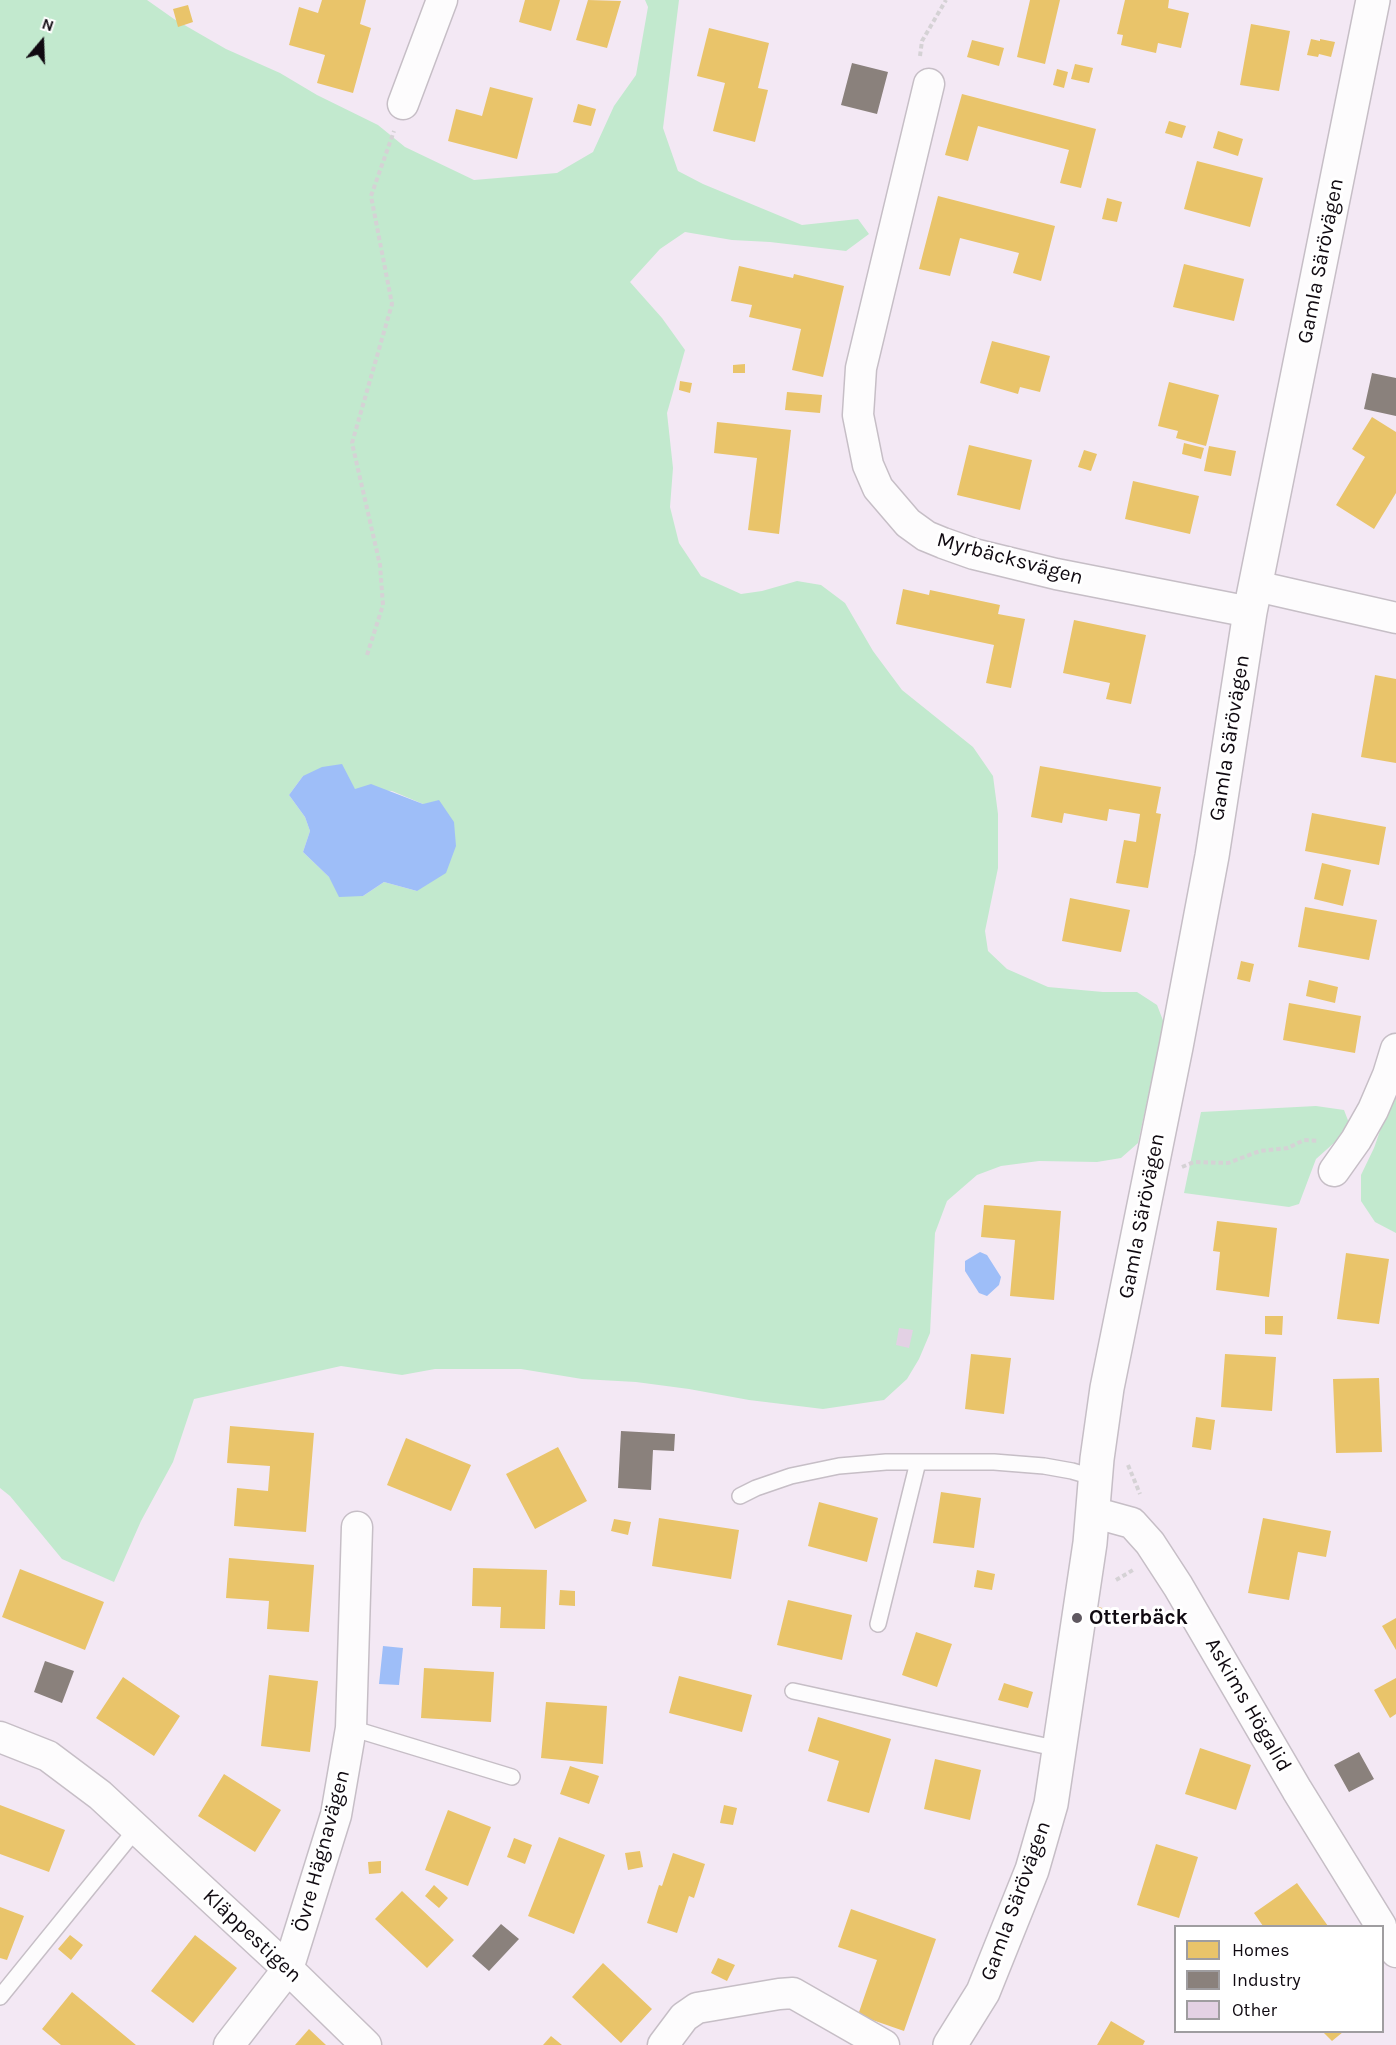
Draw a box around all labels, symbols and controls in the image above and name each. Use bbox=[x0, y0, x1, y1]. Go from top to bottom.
north arrow bbox=[12, 12, 72, 72]
text: N bbox=[39, 14, 57, 35]
street label: Gamla Särövägen bbox=[1293, 176, 1349, 346]
street label: Myrbäcksvägen bbox=[934, 527, 1086, 591]
street label: Gamla Särövägen bbox=[1204, 653, 1256, 823]
street label: Gamla Särövägen bbox=[1114, 1131, 1170, 1301]
place label: Otterbäck bbox=[1089, 1605, 1188, 1631]
marker: Otterbäck bbox=[1070, 1611, 1084, 1625]
street label: Askims Högalid bbox=[1199, 1634, 1297, 1776]
street label: Övre Hägnavägen bbox=[288, 1767, 356, 1935]
street label: Gamla Särövägen bbox=[975, 1818, 1057, 1984]
street label: Kläppestigen bbox=[197, 1884, 307, 1988]
legend bbox=[1174, 1925, 1384, 2033]
text: Homes bbox=[1232, 1939, 1289, 1961]
text: Industry bbox=[1232, 1969, 1301, 1991]
text: Other bbox=[1232, 1999, 1277, 2021]

